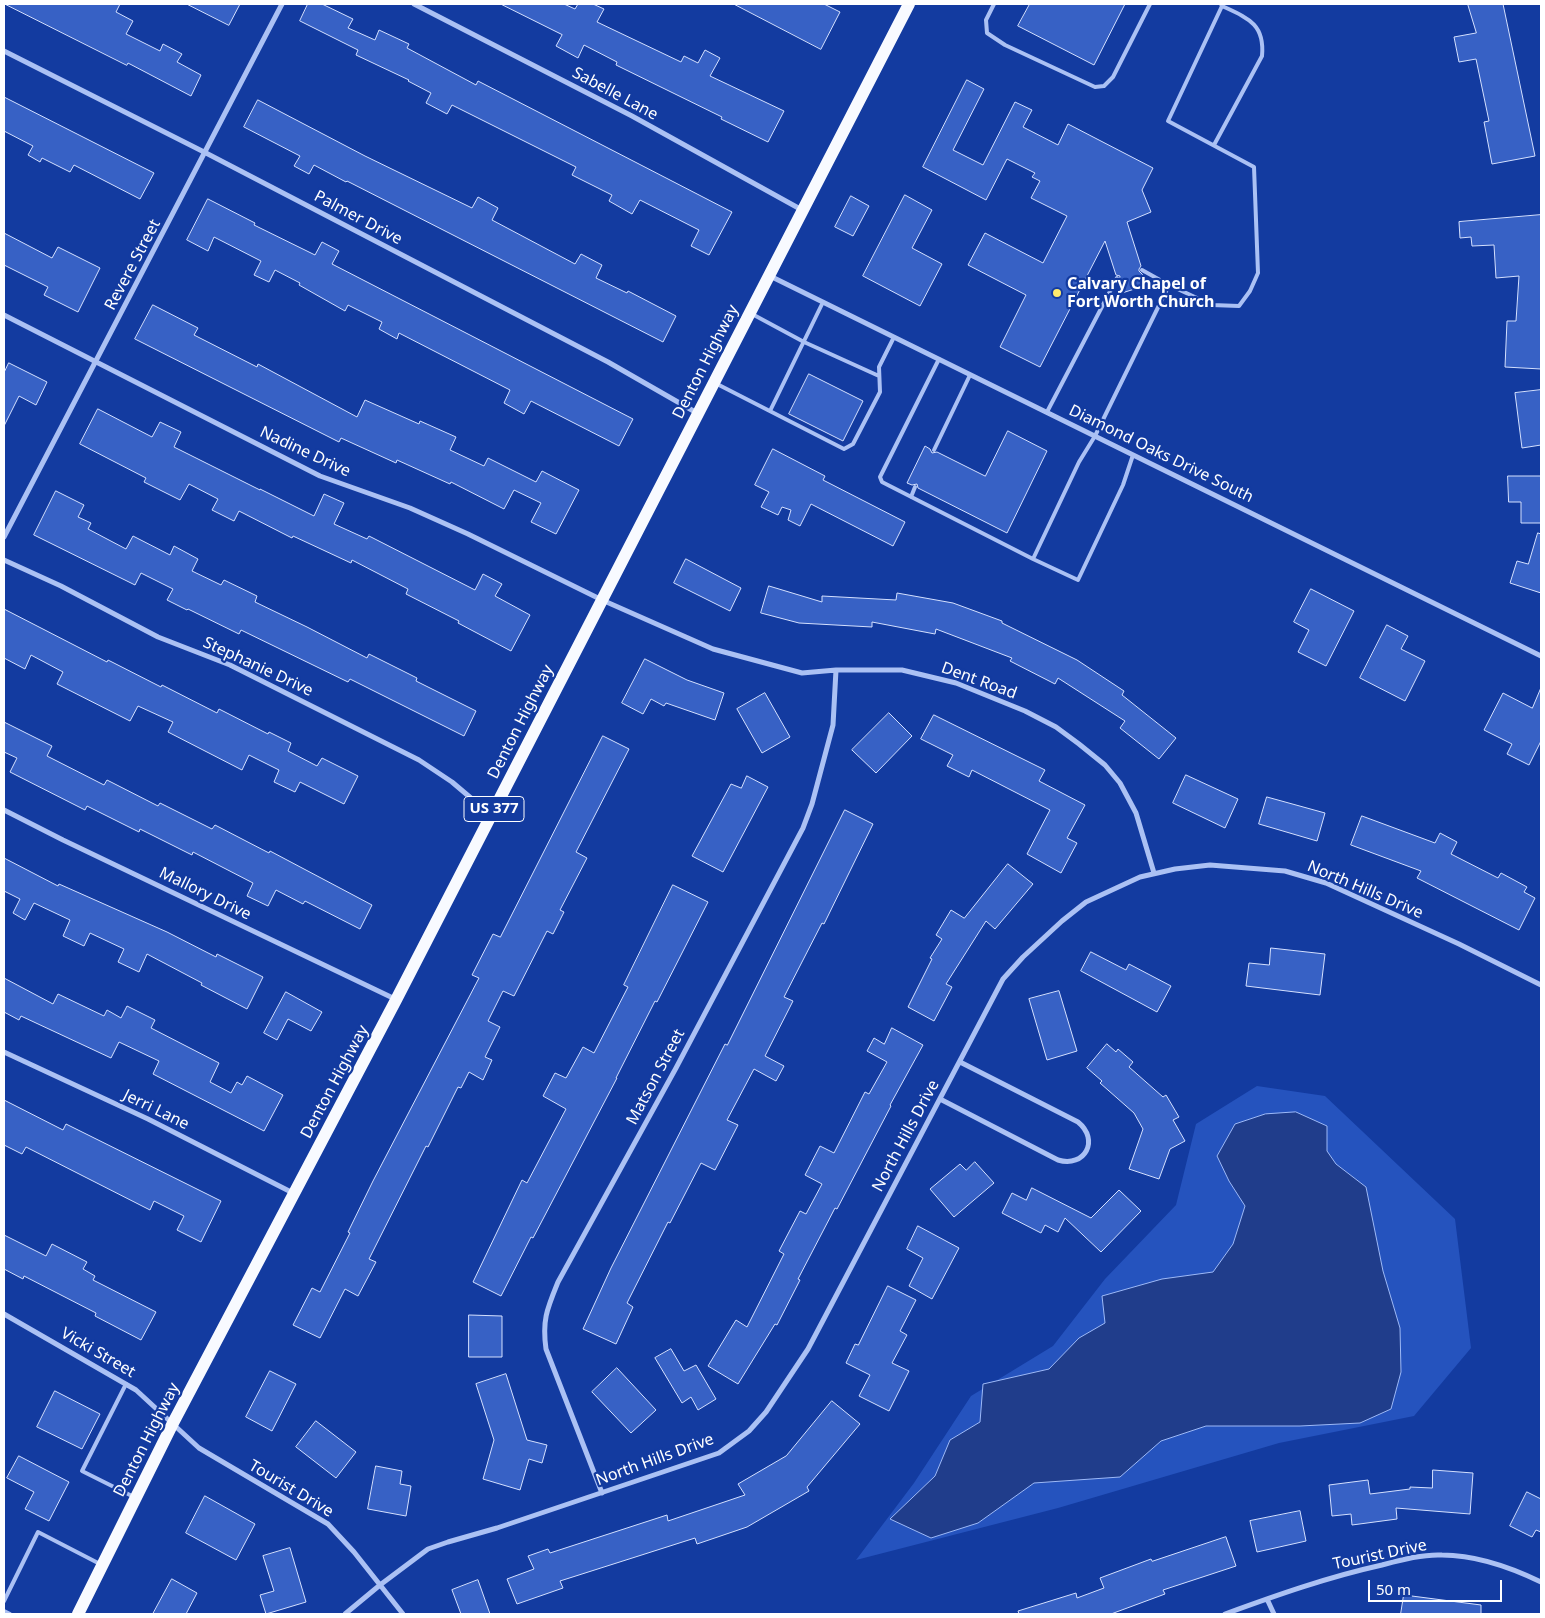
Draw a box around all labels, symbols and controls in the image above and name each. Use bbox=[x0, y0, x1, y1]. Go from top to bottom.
street label: Sabelle Lane bbox=[569, 63, 661, 125]
street label: Palmer Drive bbox=[311, 187, 405, 249]
street label: Revere Street bbox=[101, 216, 165, 314]
place label: Calvary Chapel of Fort Worth Church bbox=[1067, 274, 1214, 312]
marker: Calvary Chapel of Fort Worth Church bbox=[1051, 287, 1063, 299]
street label: Denton Highway bbox=[669, 302, 743, 422]
street label: Diamond Oaks Drive South bbox=[1066, 401, 1256, 507]
street label: Nadine Drive bbox=[257, 423, 353, 481]
street label: Stephanie Drive bbox=[200, 633, 316, 701]
street label: Dent Road bbox=[939, 658, 1019, 704]
street label: Denton Highway bbox=[484, 662, 558, 782]
road number: US 377 bbox=[464, 796, 524, 822]
street label: North Hills Drive bbox=[1304, 857, 1426, 923]
street label: Mallory Drive bbox=[156, 863, 254, 925]
street label: Denton Highway bbox=[297, 1022, 373, 1142]
street label: Matson Street bbox=[623, 1026, 689, 1128]
street label: North Hills Drive bbox=[868, 1077, 944, 1195]
street label: Jerri Lane bbox=[120, 1086, 192, 1134]
street label: Vicki Street bbox=[57, 1324, 139, 1382]
street label: Denton Highway bbox=[110, 1380, 184, 1500]
street label: North Hills Drive bbox=[594, 1430, 716, 1490]
street label: Tourist Drive bbox=[245, 1456, 337, 1522]
street label: Tourist Drive bbox=[1331, 1536, 1429, 1574]
scale bar bbox=[1370, 1570, 1504, 1602]
text: 50 m bbox=[1376, 1579, 1411, 1599]

